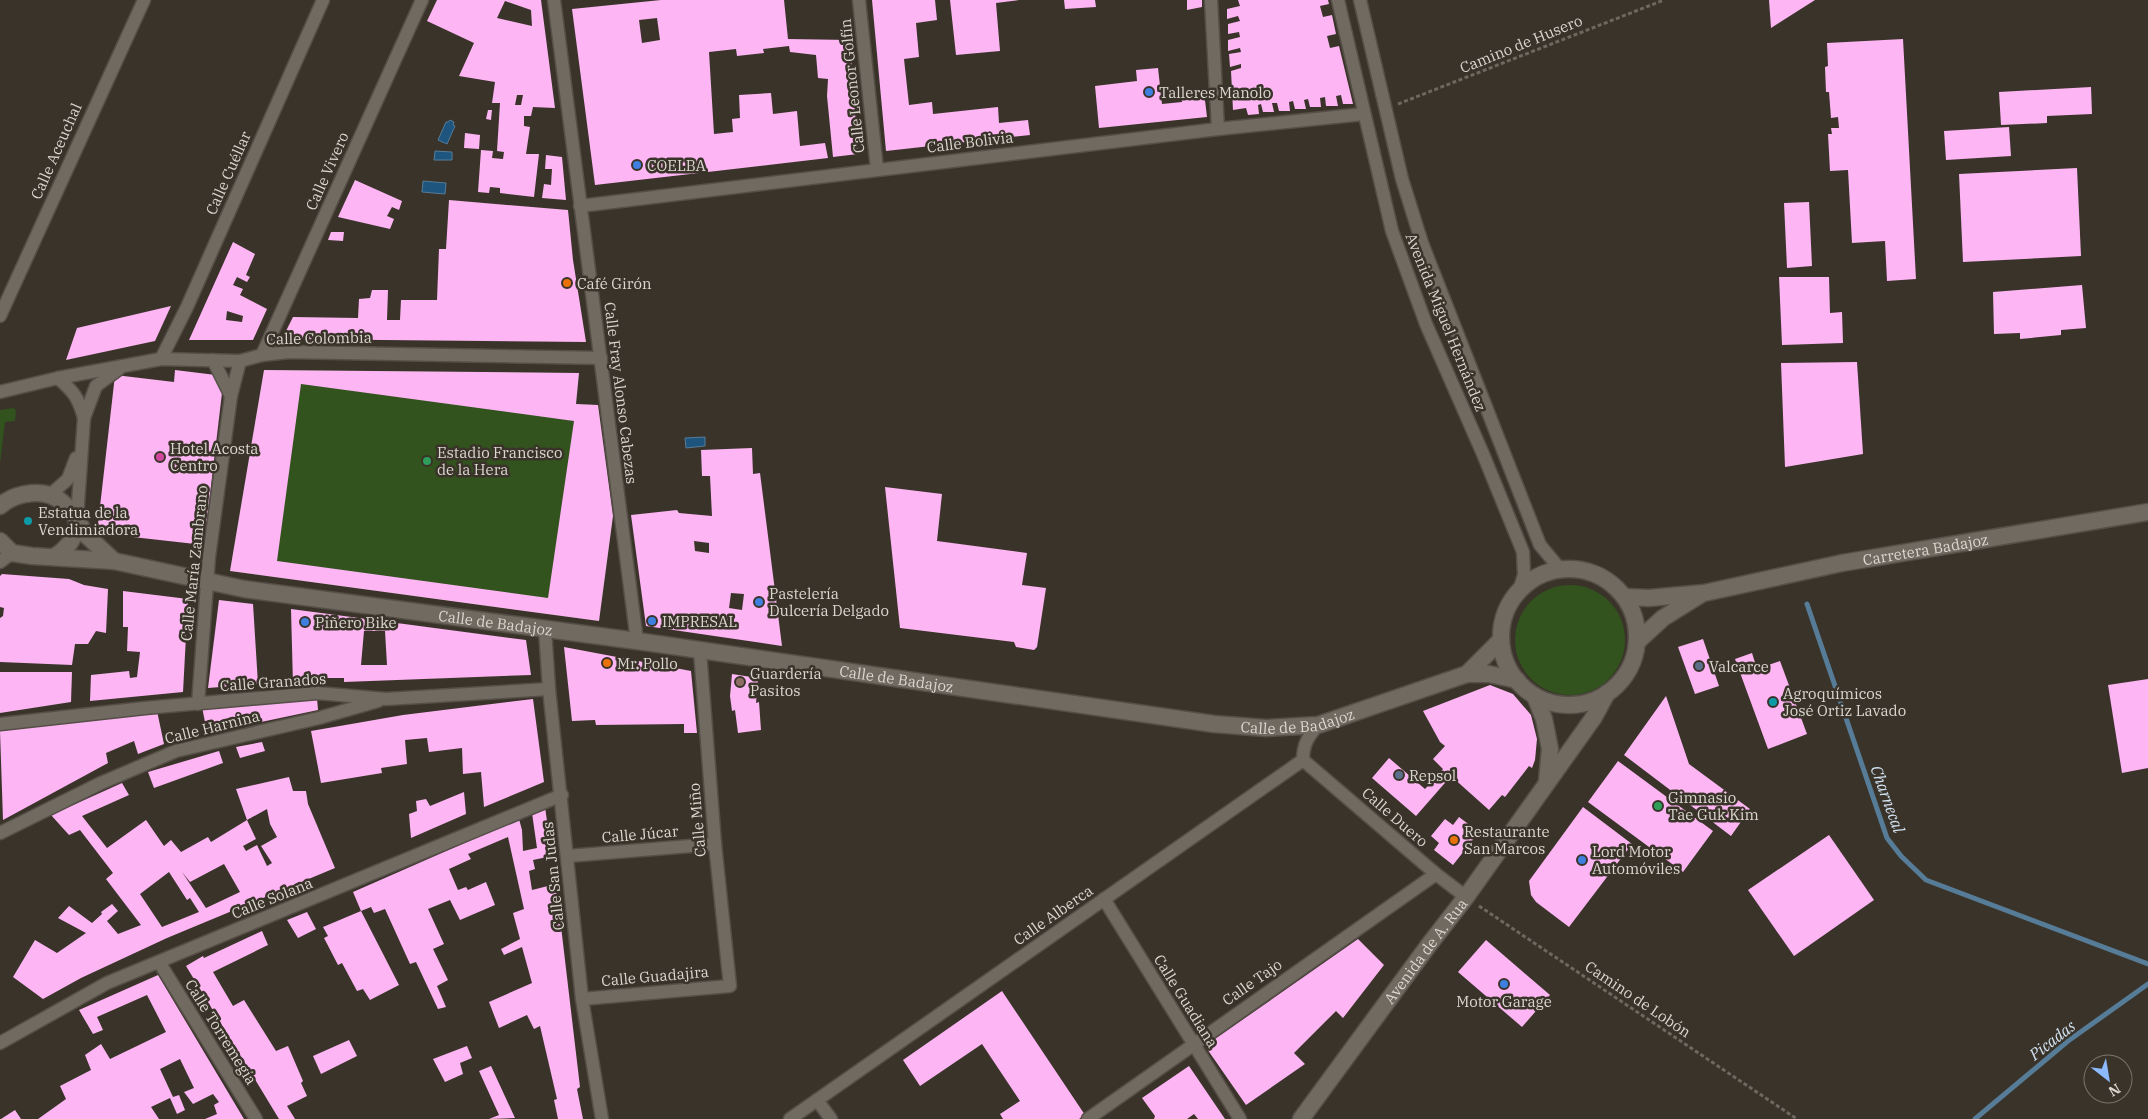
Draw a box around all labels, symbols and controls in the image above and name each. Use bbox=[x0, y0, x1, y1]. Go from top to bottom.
street label: Camino de Husero bbox=[1457, 11, 1585, 77]
street label: Calle Leonor Golfín bbox=[835, 17, 869, 154]
place label: Talleres Manolo bbox=[1159, 83, 1271, 102]
marker: Talleres Manolo bbox=[1143, 86, 1155, 98]
street label: Calle Aceuchal bbox=[26, 100, 86, 202]
street label: Calle Bolivia bbox=[926, 127, 1014, 157]
street label: Calle Cuéllar bbox=[201, 128, 255, 218]
street label: Calle Vivero bbox=[301, 129, 353, 213]
place label: COELBA bbox=[647, 156, 707, 175]
marker: COELBA bbox=[631, 159, 643, 171]
street label: Avenida Miguel Hernández bbox=[1401, 230, 1491, 414]
place label: Café Girón bbox=[577, 274, 652, 293]
marker: Café Girón bbox=[561, 277, 573, 289]
street label: Calle Fray Alonso Cabezas bbox=[600, 301, 642, 485]
street label: Calle Colombia bbox=[266, 328, 372, 348]
place label: Hotel Acosta Centro bbox=[170, 439, 259, 475]
place label: Estadio Francisco de la Hera bbox=[437, 443, 562, 479]
marker: Hotel Acosta Centro bbox=[154, 451, 166, 463]
marker: Estadio Francisco de la Hera bbox=[421, 455, 433, 467]
street label: Calle María Zambrano bbox=[176, 484, 212, 642]
place label: Estatua de la Vendimiadora bbox=[38, 503, 138, 539]
marker: Estatua de la Vendimiadora bbox=[22, 515, 34, 527]
street label: Carretera Badajoz bbox=[1861, 529, 1990, 569]
place label: Pastelería Dulcería Delgado bbox=[769, 584, 889, 620]
marker: Pastelería Dulcería Delgado bbox=[753, 596, 765, 608]
street label: Calle de Badajoz bbox=[437, 605, 554, 639]
place label: IMPRESAL bbox=[662, 612, 737, 631]
place label: Piñero Bike bbox=[315, 613, 397, 632]
marker: IMPRESAL bbox=[646, 615, 658, 627]
marker: Piñero Bike bbox=[299, 616, 311, 628]
place label: Mr. Pollo bbox=[617, 654, 678, 673]
marker: Mr. Pollo bbox=[601, 657, 613, 669]
place label: Valcarce bbox=[1709, 657, 1769, 676]
marker: Valcarce bbox=[1693, 660, 1705, 672]
street label: Calle de Badajoz bbox=[838, 661, 955, 696]
place label: Guardería Pasitos bbox=[750, 664, 822, 700]
street label: Calle Granados bbox=[219, 669, 327, 695]
marker: Guardería Pasitos bbox=[734, 676, 746, 688]
place label: Agroquímicos José Ortiz Lavado bbox=[1783, 684, 1906, 720]
marker: Agroquímicos José Ortiz Lavado bbox=[1767, 696, 1779, 708]
street label: Calle de Badajoz bbox=[1240, 704, 1357, 738]
street label: Calle Harnina bbox=[163, 706, 261, 748]
water label: Charnecal bbox=[1867, 763, 1910, 836]
place label: Repsol bbox=[1409, 766, 1456, 785]
marker: Repsol bbox=[1393, 769, 1405, 781]
street label: Calle Miño bbox=[684, 782, 710, 858]
street label: Calle Duero bbox=[1358, 783, 1432, 851]
place label: Gimnasio Tae Guk Kim bbox=[1668, 788, 1759, 824]
marker: Gimnasio Tae Guk Kim bbox=[1652, 800, 1664, 812]
street label: Calle San Judas bbox=[538, 821, 568, 931]
street label: Calle Júcar bbox=[601, 821, 679, 847]
place label: Restaurante San Marcos bbox=[1464, 822, 1550, 858]
marker: Restaurante San Marcos bbox=[1448, 834, 1460, 846]
place label: Lord Motor Automóviles bbox=[1592, 842, 1680, 878]
marker: Lord Motor Automóviles bbox=[1576, 854, 1588, 866]
street label: Calle Solana bbox=[229, 873, 315, 923]
street label: Calle Alberca bbox=[1010, 881, 1096, 949]
street label: Avenida de A. Rua bbox=[1379, 894, 1471, 1007]
street label: Calle Guadiana bbox=[1150, 951, 1222, 1051]
street label: Calle Tajo bbox=[1218, 955, 1286, 1009]
street label: Camino de Lobón bbox=[1581, 957, 1695, 1042]
street label: Calle Guadajira bbox=[600, 962, 710, 990]
street label: Calle Torremegía bbox=[181, 976, 261, 1088]
marker: Motor Garage bbox=[1498, 978, 1510, 990]
place label: Motor Garage bbox=[1456, 992, 1552, 1011]
water label: Picadas bbox=[2024, 1016, 2079, 1065]
north arrow bbox=[2083, 1054, 2133, 1104]
text: N bbox=[2105, 1080, 2124, 1101]

